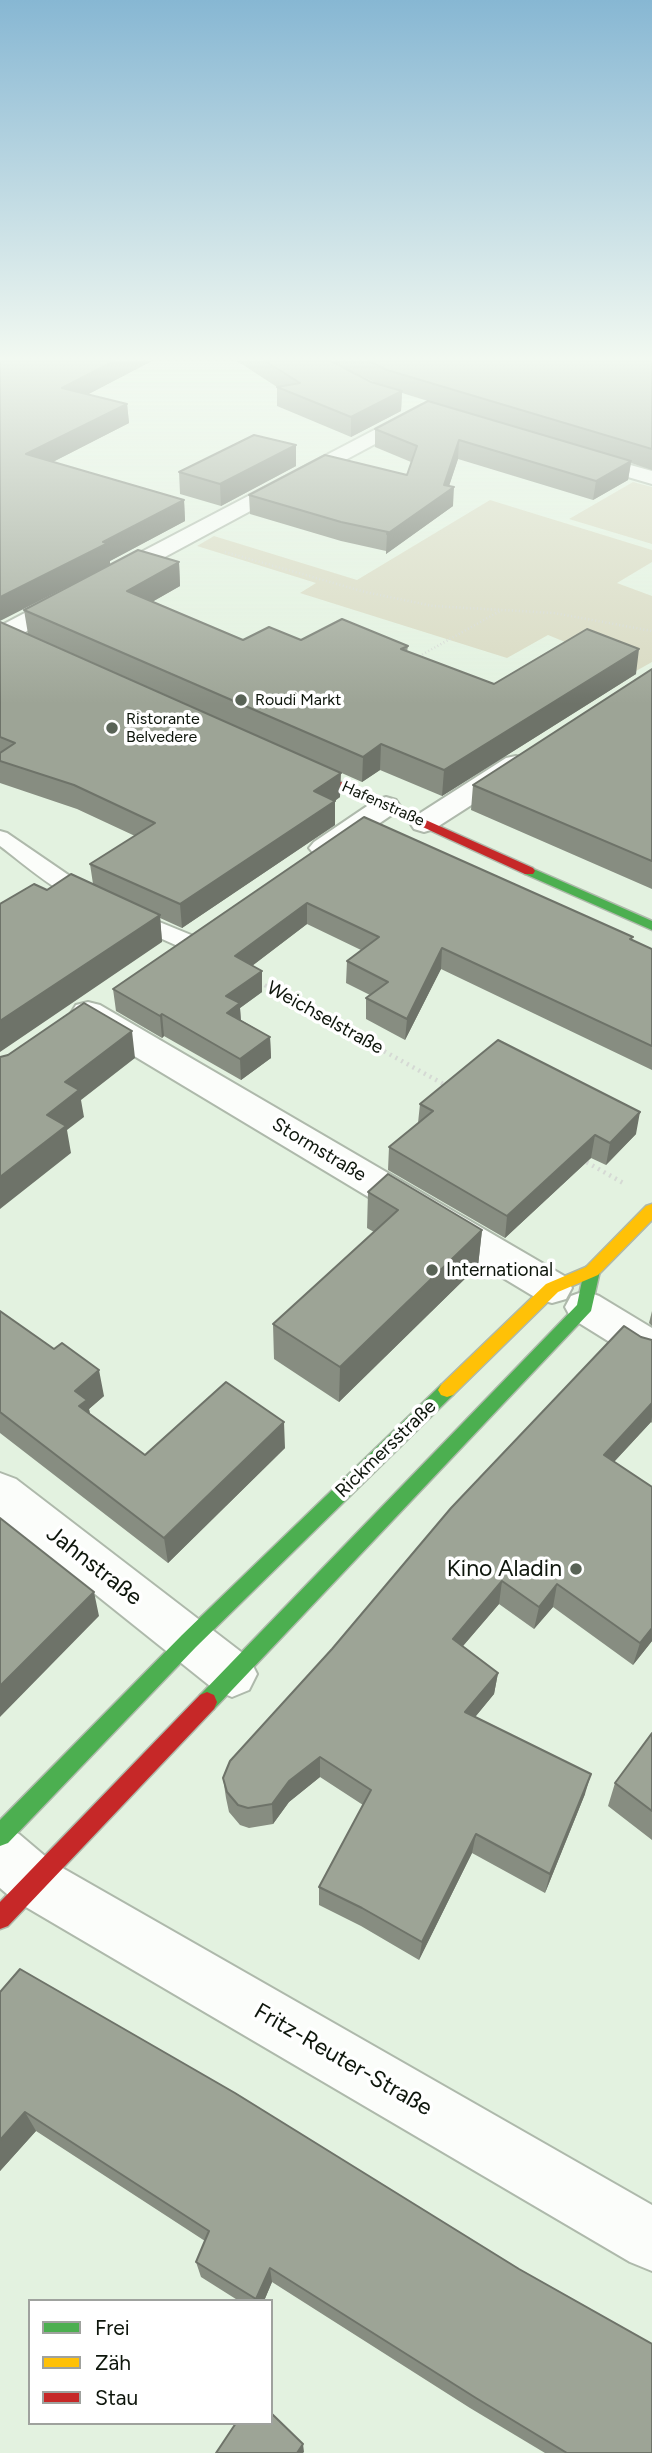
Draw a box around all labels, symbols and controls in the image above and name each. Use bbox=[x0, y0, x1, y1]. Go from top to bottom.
place label: Roudi Markt bbox=[255, 690, 341, 710]
marker: Roudi Markt bbox=[233, 692, 249, 708]
place label: Ristorante Belvedere bbox=[126, 709, 200, 747]
marker: Ristorante Belvedere bbox=[104, 720, 120, 736]
street label: Hafenstraße bbox=[339, 777, 427, 831]
street label: Weichselstraße bbox=[263, 977, 387, 1059]
street label: Stormstraße bbox=[268, 1113, 370, 1187]
place label: International bbox=[446, 1259, 553, 1281]
marker: International bbox=[424, 1262, 440, 1278]
street label: Rickmersstraße bbox=[331, 1395, 441, 1503]
street label: Jahnstraße bbox=[41, 1520, 147, 1612]
place label: Kino Aladin bbox=[447, 1555, 562, 1583]
marker: Kino Aladin bbox=[568, 1561, 584, 1577]
street label: Fritz-Reuter-Straße bbox=[249, 1998, 437, 2122]
legend bbox=[28, 2299, 273, 2425]
text: Frei bbox=[95, 2315, 130, 2340]
text: Zäh bbox=[95, 2350, 131, 2375]
text: Stau bbox=[95, 2385, 138, 2410]

